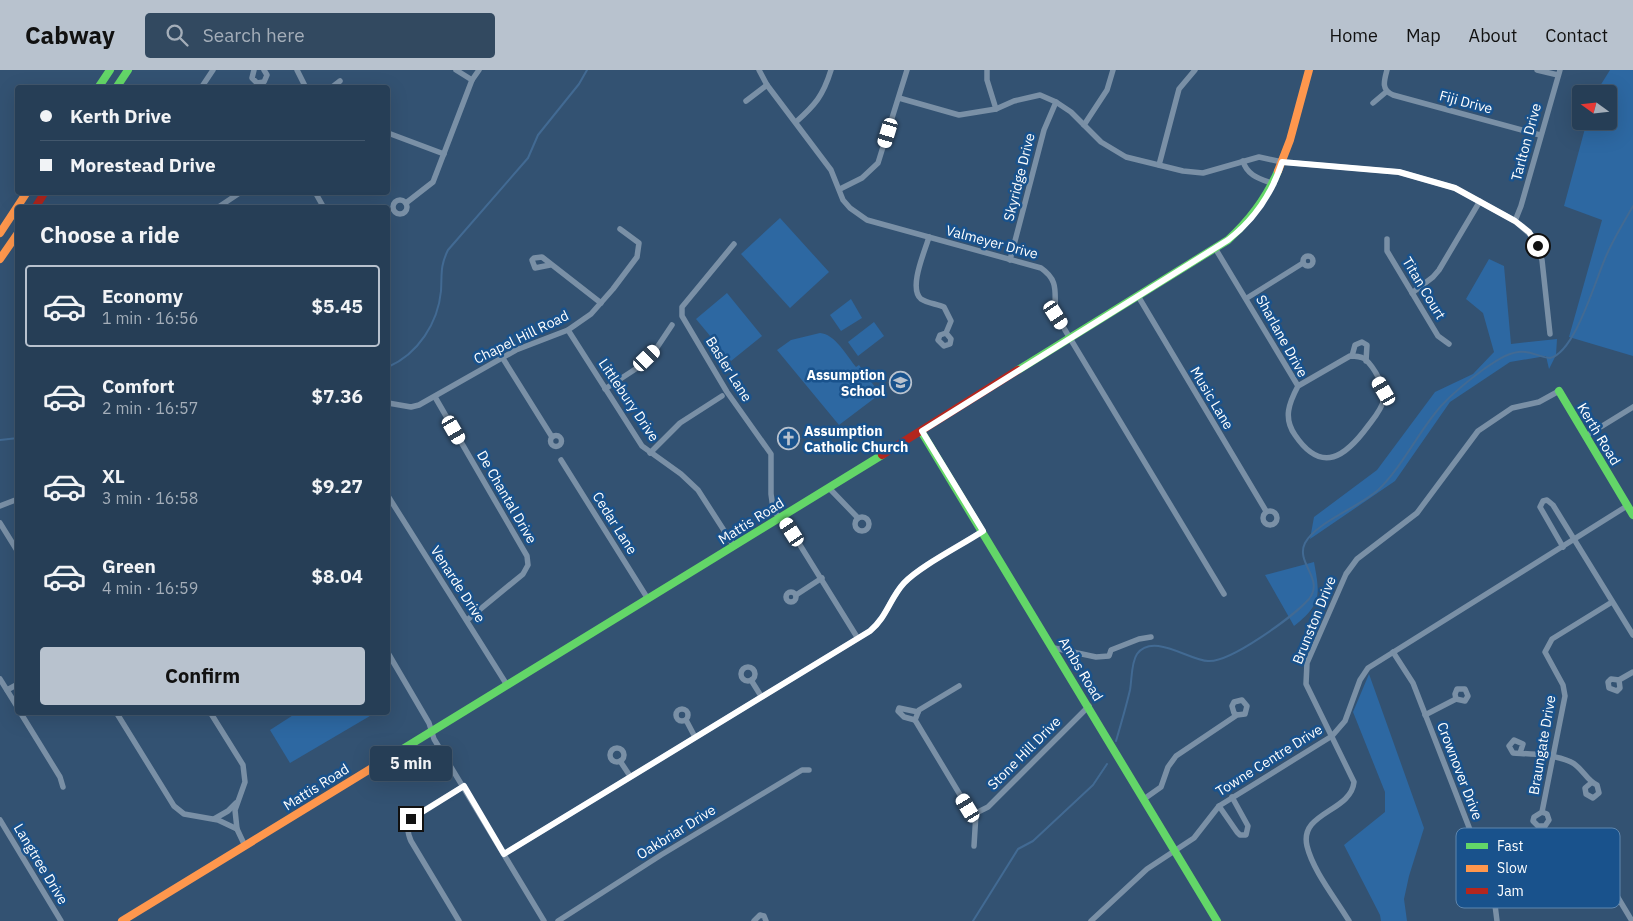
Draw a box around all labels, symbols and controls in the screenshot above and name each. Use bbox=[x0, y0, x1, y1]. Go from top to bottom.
search box bbox=[145, 13, 495, 58]
text: Cabway bbox=[25, 19, 115, 51]
icon: search bbox=[163, 21, 191, 49]
text: Search here bbox=[203, 23, 305, 47]
text: Home bbox=[1330, 24, 1378, 47]
text: Map bbox=[1406, 24, 1441, 47]
text: About bbox=[1469, 24, 1517, 47]
text: Contact bbox=[1545, 24, 1608, 47]
north arrow bbox=[1572, 85, 1618, 130]
map controls bbox=[1572, 85, 1617, 130]
street label: Fiji Drive bbox=[1438, 86, 1495, 118]
street label: Tarlton Drive bbox=[1507, 101, 1545, 183]
text: Kerth Drive bbox=[70, 104, 171, 128]
car bbox=[876, 116, 899, 150]
street label: Skyridge Drive bbox=[999, 131, 1039, 223]
text: Morestead Drive bbox=[70, 153, 216, 177]
text: Choose a ride bbox=[40, 220, 180, 249]
street label: Valmeyer Drive bbox=[944, 221, 1040, 263]
route start bbox=[1527, 235, 1549, 257]
street label: Titan Court bbox=[1398, 253, 1450, 323]
icon: car bbox=[42, 284, 87, 329]
text: Economy bbox=[102, 284, 183, 308]
street label: Sharlane Drive bbox=[1252, 292, 1312, 381]
text: $5.45 bbox=[311, 294, 363, 318]
car bbox=[1041, 298, 1070, 332]
street label: Chapel Hill Road bbox=[471, 306, 571, 368]
text: 1 min · 16:56 bbox=[102, 308, 198, 328]
street label: Basler Lane bbox=[702, 333, 756, 405]
car bbox=[630, 342, 663, 374]
street label: Littlebury Drive bbox=[595, 355, 663, 445]
street label: Music Lane bbox=[1186, 363, 1238, 433]
place label: Assumption School bbox=[807, 366, 885, 400]
school or university icon: Assumption School bbox=[889, 371, 913, 395]
icon: car bbox=[42, 374, 87, 419]
text: Comfort bbox=[102, 374, 175, 398]
car bbox=[1370, 374, 1397, 408]
text: $7.36 bbox=[311, 384, 363, 408]
text: 2 min · 16:57 bbox=[102, 398, 198, 418]
street label: Kerth Road bbox=[1573, 399, 1625, 469]
car bbox=[440, 413, 467, 447]
place label: Assumption Catholic Church bbox=[804, 422, 908, 456]
church icon: Assumption Catholic Church bbox=[776, 427, 800, 451]
street label: De Chantal Drive bbox=[473, 447, 541, 547]
icon: car bbox=[42, 464, 87, 509]
text: XL bbox=[102, 464, 125, 488]
text: $9.27 bbox=[311, 474, 363, 498]
text: 3 min · 16:58 bbox=[102, 488, 198, 508]
street label: Cedar Lane bbox=[589, 488, 641, 558]
street label: Mattis Road bbox=[715, 494, 787, 548]
car bbox=[777, 515, 806, 549]
street label: Venarde Drive bbox=[427, 542, 490, 626]
icon: car bbox=[42, 554, 87, 599]
text: Green bbox=[102, 554, 156, 578]
text: $8.04 bbox=[311, 564, 363, 588]
street label: Brunston Drive bbox=[1288, 573, 1340, 667]
text: 4 min · 16:59 bbox=[102, 578, 198, 598]
street label: Ambs Road bbox=[1055, 634, 1107, 704]
button: Confirm bbox=[40, 647, 365, 705]
street label: Braungate Drive bbox=[1524, 694, 1560, 796]
street label: Stone Hill Drive bbox=[984, 712, 1065, 793]
street label: Towne Centre Drive bbox=[1212, 720, 1326, 800]
street label: Crownover Drive bbox=[1433, 720, 1487, 823]
callout: 5 min bbox=[370, 746, 452, 782]
text: 5 min bbox=[390, 753, 432, 773]
street label: Mattis Road bbox=[280, 760, 352, 814]
car bbox=[953, 791, 982, 825]
street label: Oakbriar Drive bbox=[633, 800, 719, 863]
route end bbox=[400, 808, 422, 830]
street label: Langtree Drive bbox=[10, 820, 72, 908]
legend bbox=[1456, 828, 1620, 908]
text: Fast bbox=[1497, 837, 1523, 855]
text: Slow bbox=[1497, 859, 1528, 877]
text: Jam bbox=[1497, 882, 1524, 900]

